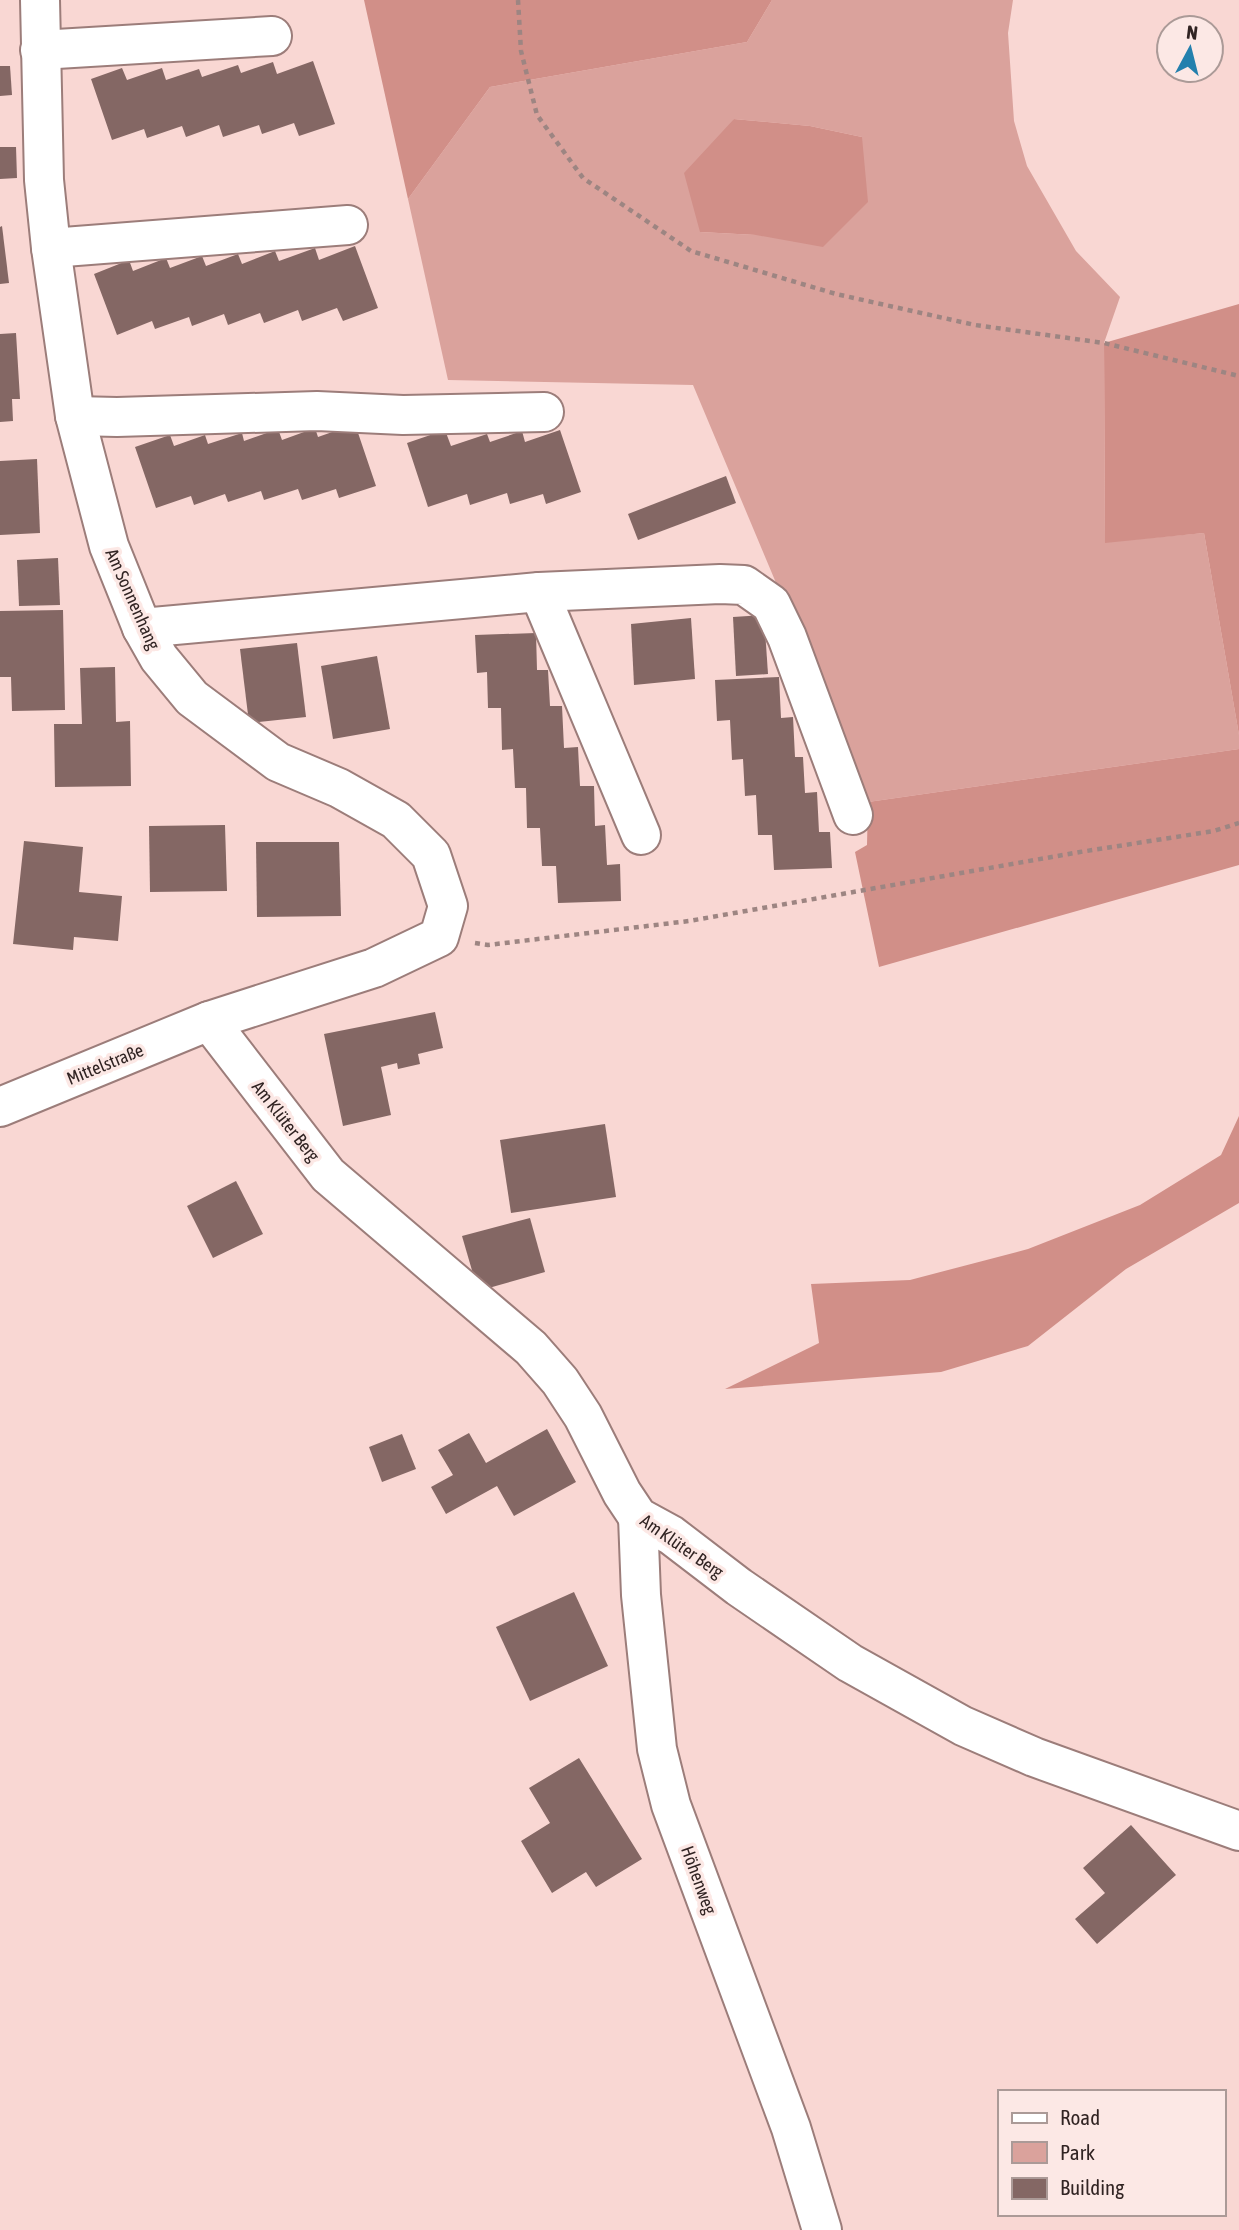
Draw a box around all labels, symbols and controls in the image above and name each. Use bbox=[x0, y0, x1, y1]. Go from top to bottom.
north arrow bbox=[1155, 14, 1225, 84]
text: N bbox=[1185, 21, 1199, 44]
street label: Am Sonnenhang bbox=[101, 545, 165, 653]
street label: Mittelstraße bbox=[64, 1039, 146, 1089]
street label: Am Klüter Berg bbox=[248, 1076, 324, 1166]
street label: Am Klüter Berg bbox=[636, 1510, 728, 1582]
street label: Höhenweg bbox=[677, 1843, 721, 1917]
legend bbox=[998, 2090, 1225, 2216]
text: Road bbox=[1060, 2105, 1100, 2129]
text: Park bbox=[1060, 2140, 1095, 2164]
text: Building bbox=[1060, 2175, 1124, 2199]

